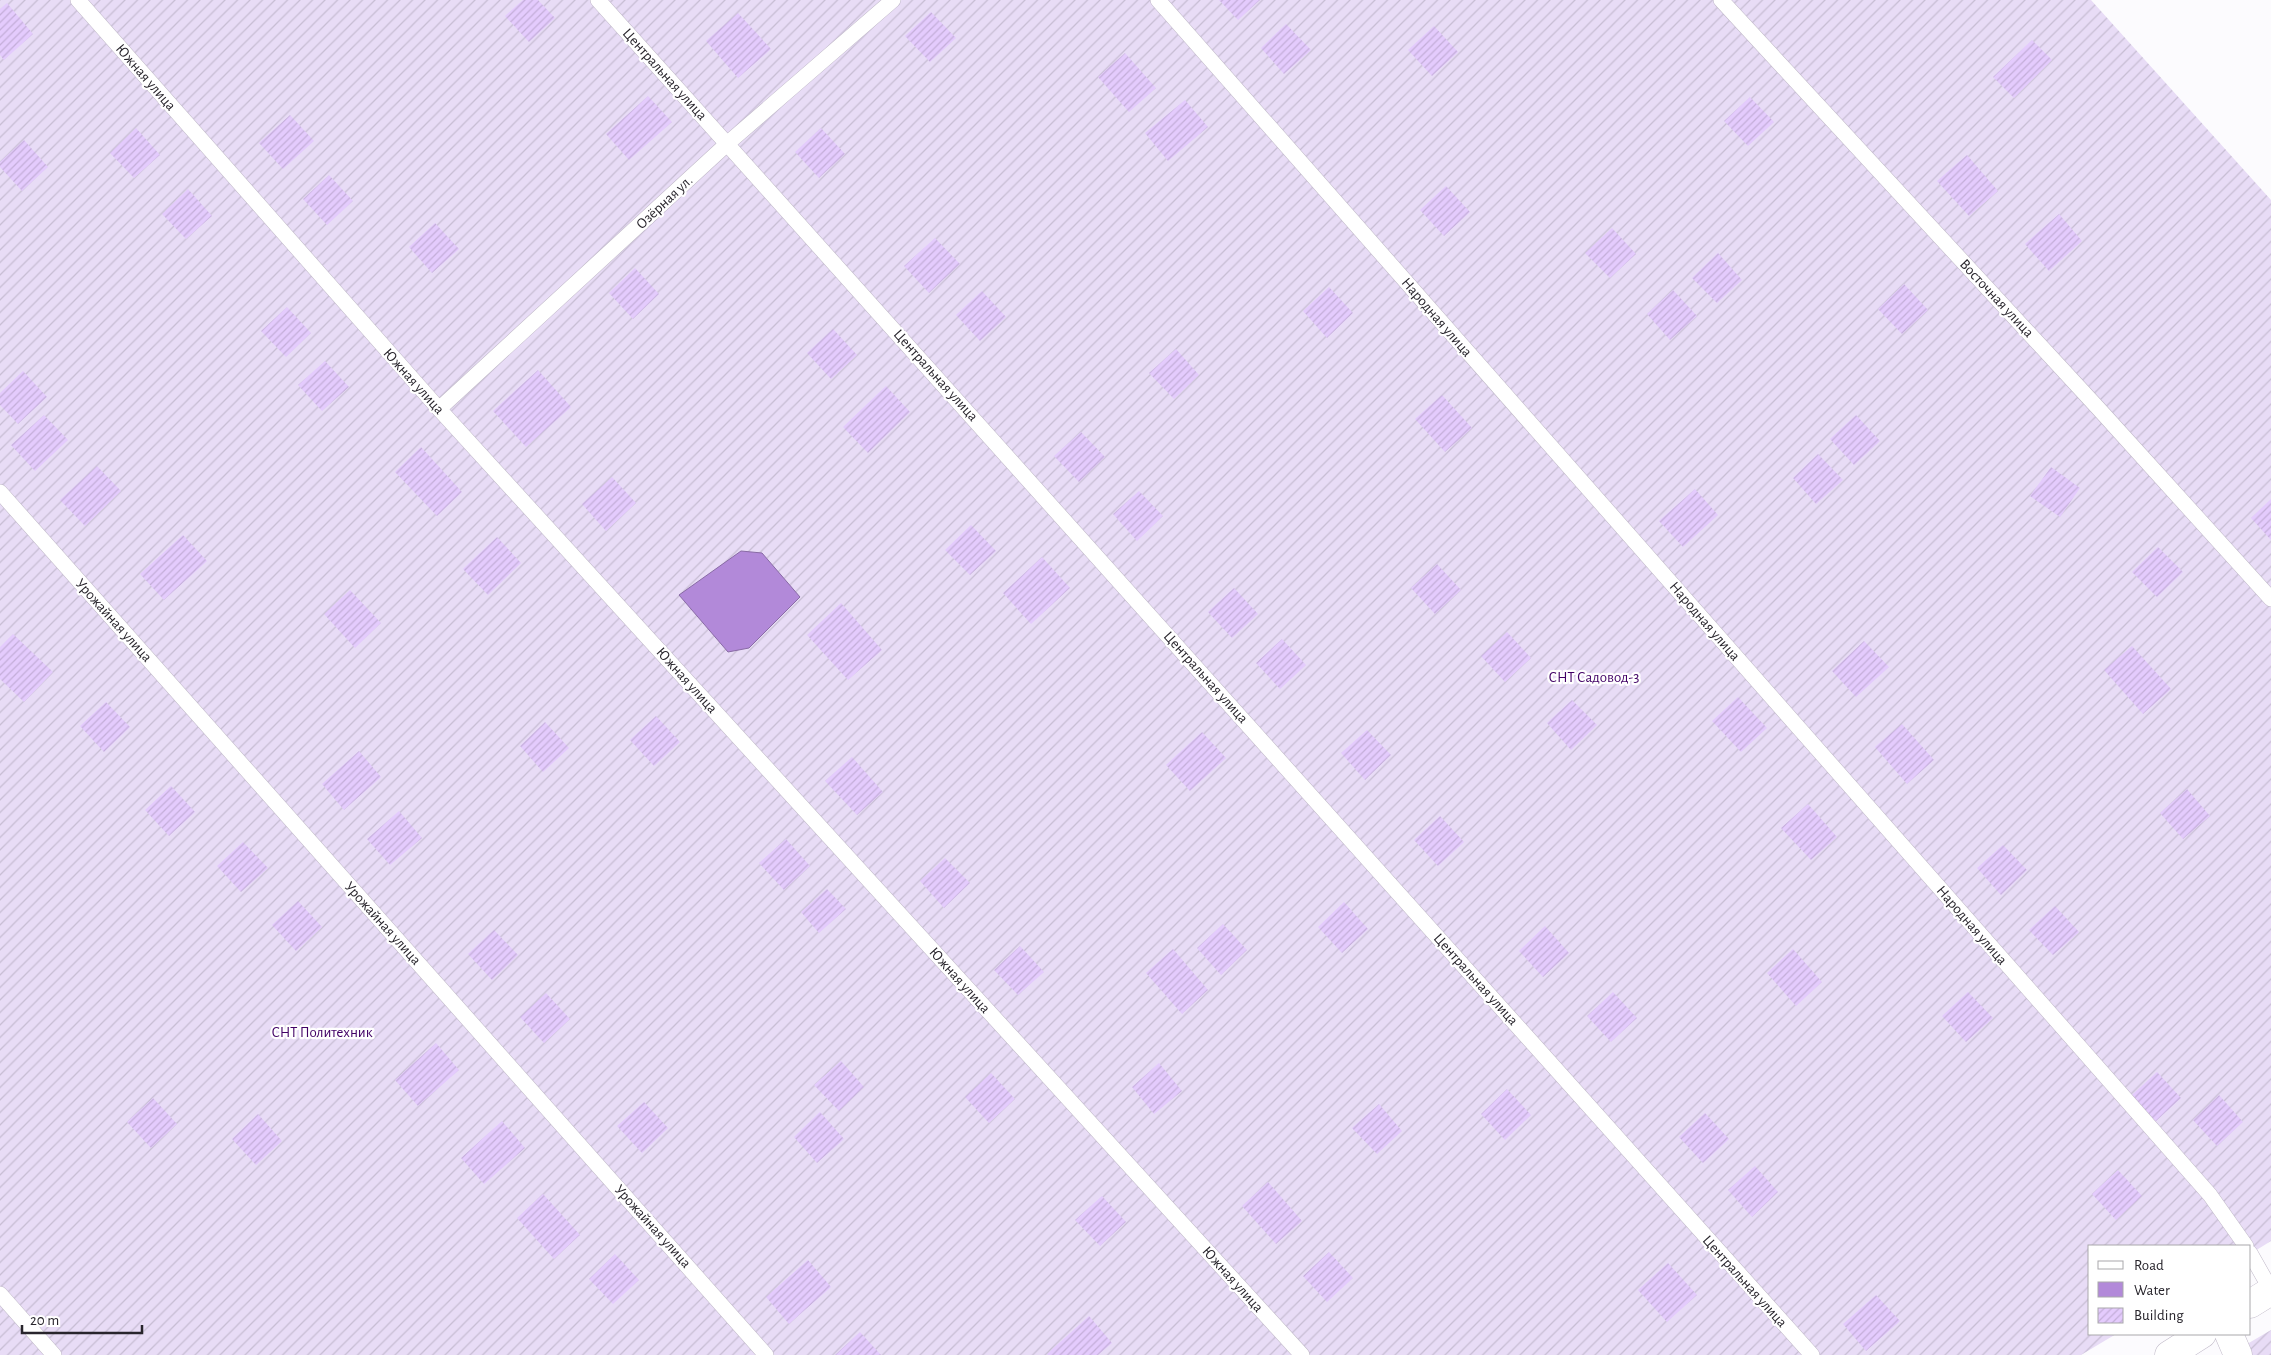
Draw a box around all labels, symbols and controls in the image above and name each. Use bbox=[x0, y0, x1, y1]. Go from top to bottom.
street label: Центральная улица bbox=[620, 25, 710, 123]
street label: Южная улица bbox=[113, 41, 179, 114]
street label: Озёрная ул. bbox=[633, 173, 695, 232]
street label: Восточная улица bbox=[1957, 256, 2037, 340]
street label: Народная улица bbox=[1398, 275, 1475, 360]
street label: Центральная улица bbox=[891, 326, 981, 424]
street label: Южная улица bbox=[380, 346, 447, 417]
street label: Урожайная улица bbox=[73, 576, 155, 665]
street label: Народная улица bbox=[1666, 579, 1743, 664]
street label: Центральная улица bbox=[1161, 628, 1251, 726]
street label: Южная улица bbox=[653, 645, 720, 716]
park label: СНТ Садовод-3 bbox=[1549, 670, 1639, 685]
street label: Урожайная улица bbox=[342, 879, 424, 968]
street label: Народная улица bbox=[1933, 883, 2010, 968]
street label: Центральная улица bbox=[1431, 930, 1521, 1028]
street label: Южная улица bbox=[926, 945, 993, 1016]
park label: СНТ Политехник bbox=[271, 1025, 373, 1040]
street label: Урожайная улица bbox=[612, 1182, 694, 1271]
street label: Центральная улица bbox=[1700, 1232, 1790, 1330]
street label: Южная улица bbox=[1199, 1244, 1266, 1315]
legend bbox=[2088, 1245, 2251, 1335]
text: Road bbox=[2134, 1258, 2164, 1273]
text: Water bbox=[2134, 1283, 2170, 1298]
scale bar bbox=[22, 1302, 142, 1334]
text: Building bbox=[2134, 1308, 2184, 1323]
text: 20 m bbox=[30, 1313, 59, 1328]

